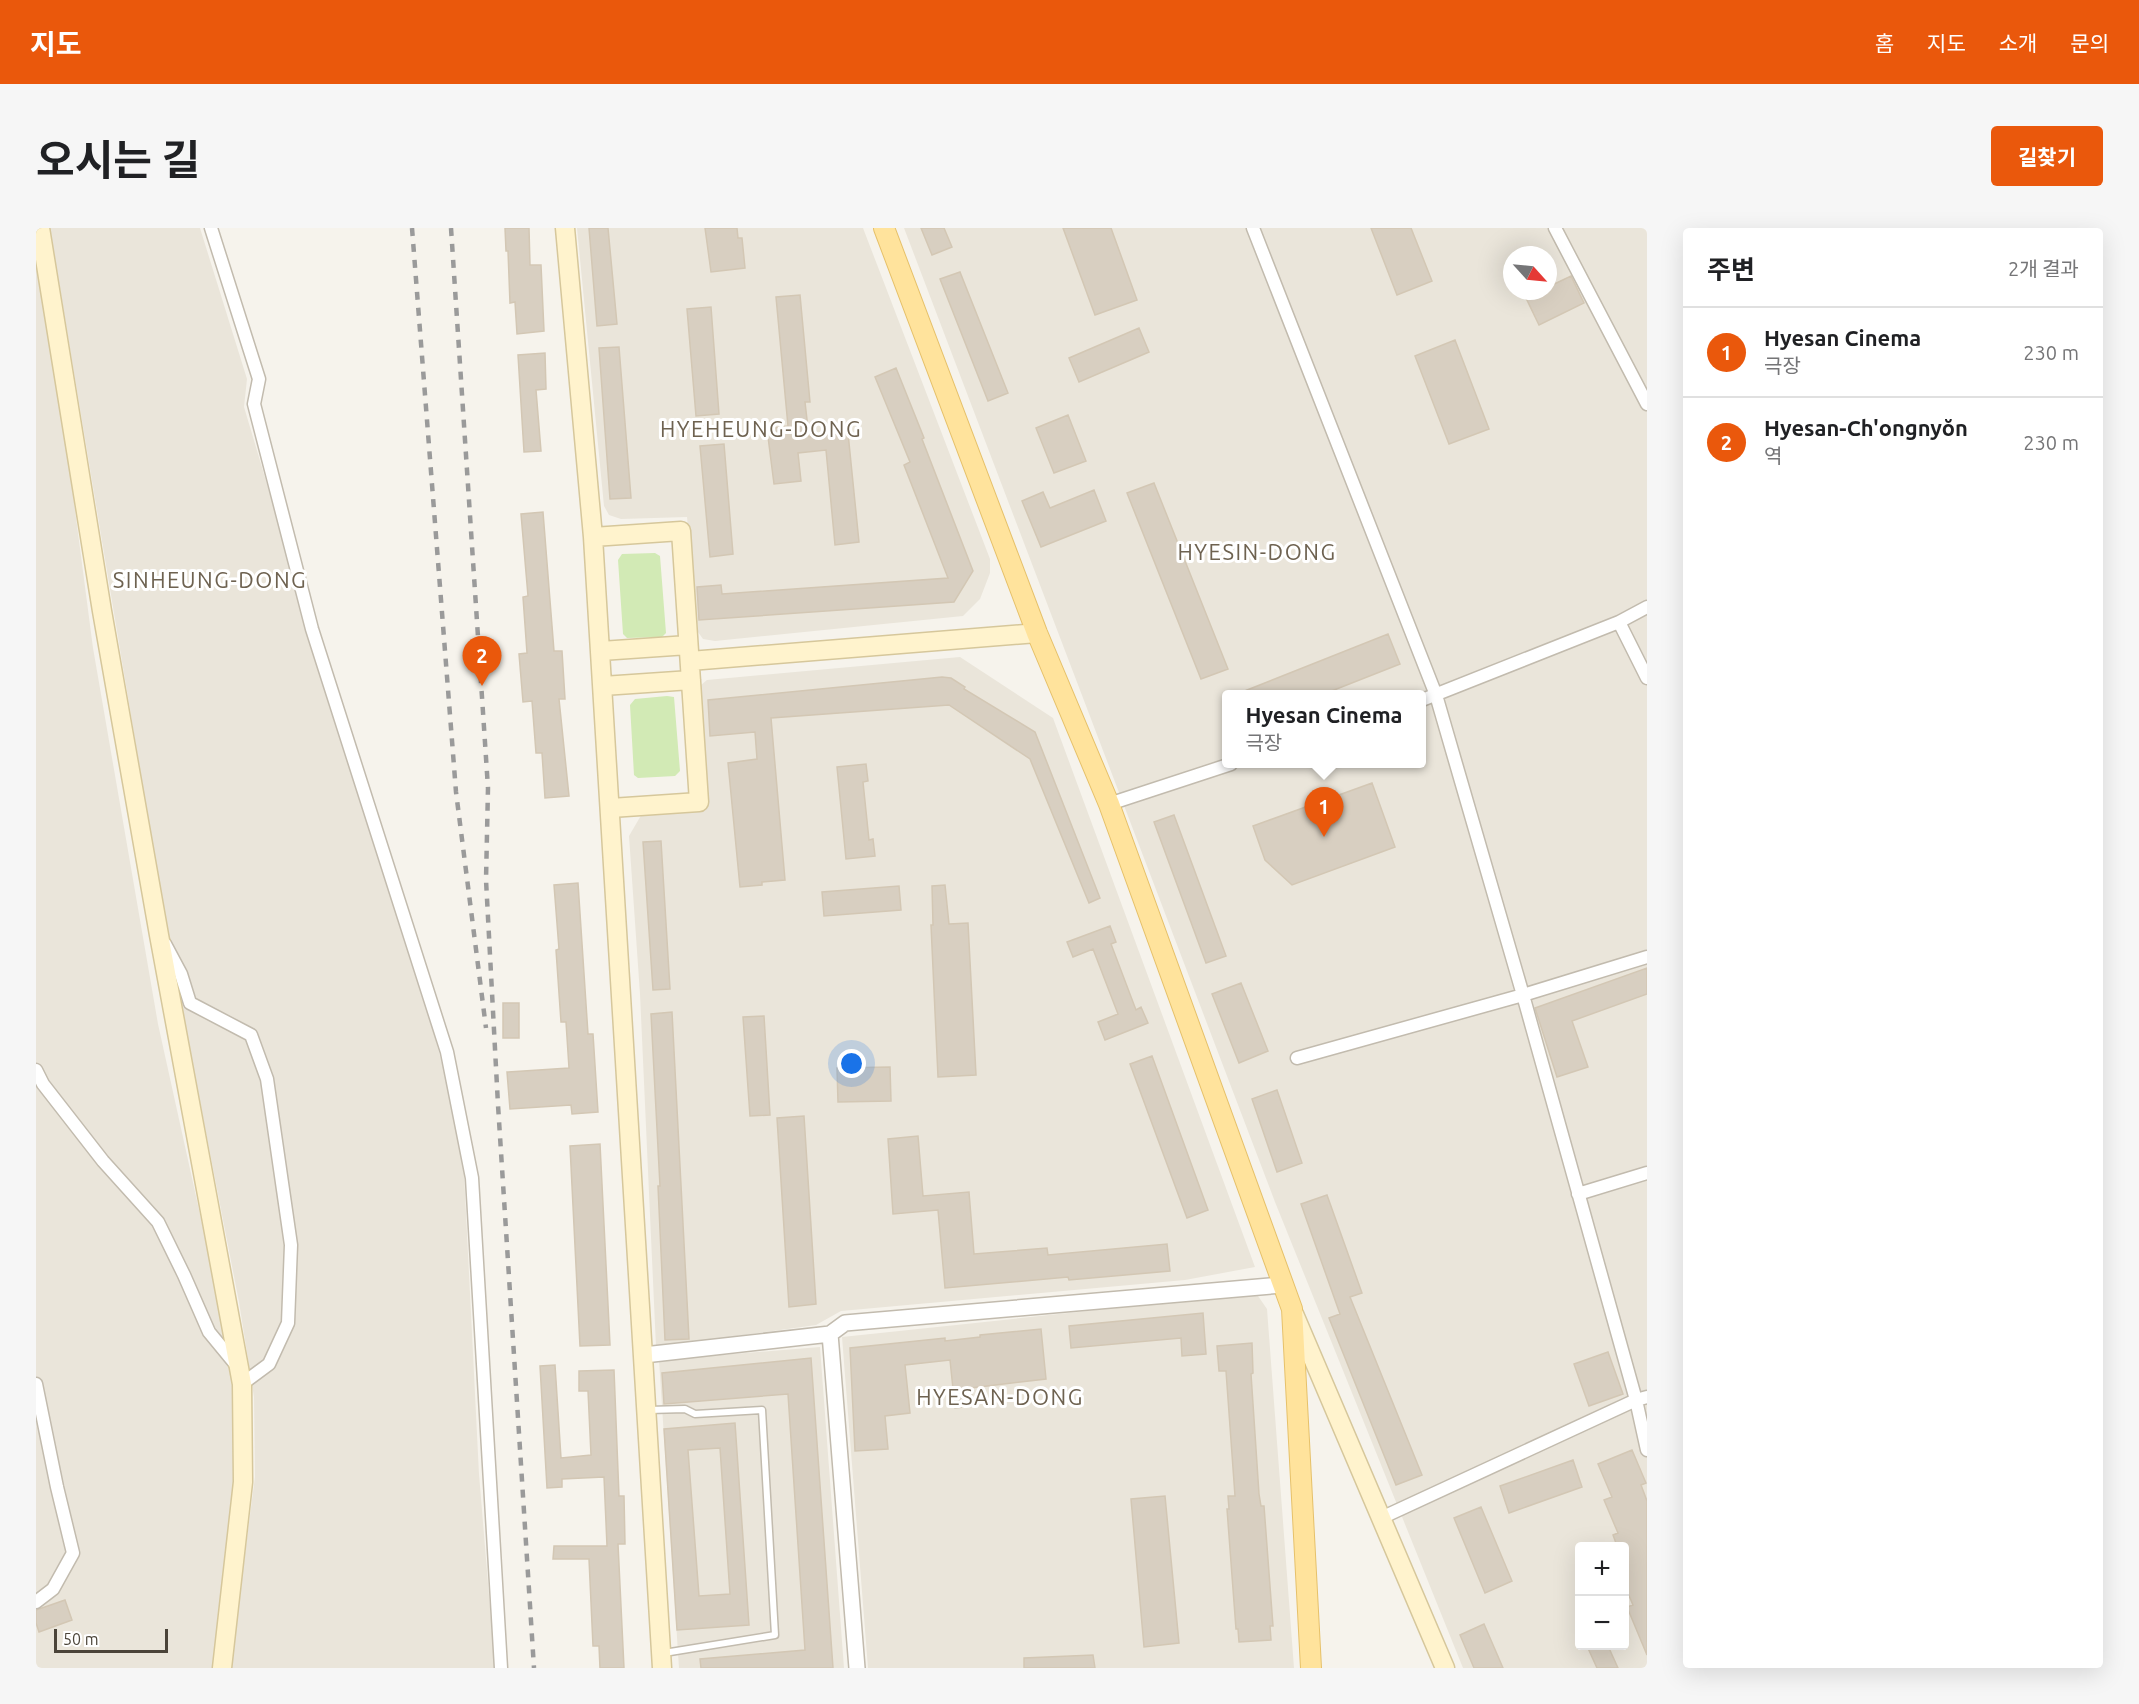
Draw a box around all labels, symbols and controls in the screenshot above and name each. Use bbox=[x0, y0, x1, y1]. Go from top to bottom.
text: 지도 bbox=[30, 28, 82, 59]
text: 홈 bbox=[1875, 31, 1894, 55]
text: 지도 bbox=[1927, 31, 1966, 55]
text: 소개 bbox=[1999, 31, 2037, 55]
text: 문의 bbox=[2070, 31, 2109, 55]
button: 길찾기 bbox=[1991, 126, 2103, 186]
text: 오시는 길 bbox=[36, 136, 201, 183]
north arrow bbox=[1503, 246, 1557, 300]
text: 주변 bbox=[1707, 255, 1755, 284]
text: 2개 결과 bbox=[2008, 257, 2079, 280]
text: Hyesan Cinema bbox=[1764, 325, 1921, 350]
text: 1 bbox=[1721, 341, 1732, 364]
text: 230 m bbox=[2023, 341, 2079, 364]
text: 극장 bbox=[1764, 354, 1801, 377]
text: Hyesan-Ch'ongnyŏn bbox=[1764, 415, 1968, 440]
district label: HYEHEUNG-DONG bbox=[660, 416, 862, 441]
text: 2 bbox=[1721, 431, 1732, 454]
text: 230 m bbox=[2023, 431, 2079, 454]
text: 역 bbox=[1764, 444, 1782, 467]
district label: HYESIN-DONG bbox=[1177, 539, 1337, 564]
district label: SINHEUNG-DONG bbox=[113, 567, 307, 592]
pin: 2 bbox=[462, 636, 502, 686]
popup bbox=[1222, 690, 1426, 768]
text: Hyesan Cinema bbox=[1245, 702, 1403, 727]
text: 극장 bbox=[1245, 731, 1282, 754]
pin: 1 bbox=[1304, 788, 1344, 837]
your location bbox=[837, 1049, 866, 1078]
district label: HYESAN-DONG bbox=[916, 1384, 1084, 1409]
map controls bbox=[1575, 1542, 1629, 1650]
button: + bbox=[1575, 1542, 1629, 1596]
button: − bbox=[1575, 1596, 1629, 1650]
scale bar bbox=[54, 1626, 168, 1654]
text: 50 m bbox=[63, 1630, 99, 1648]

